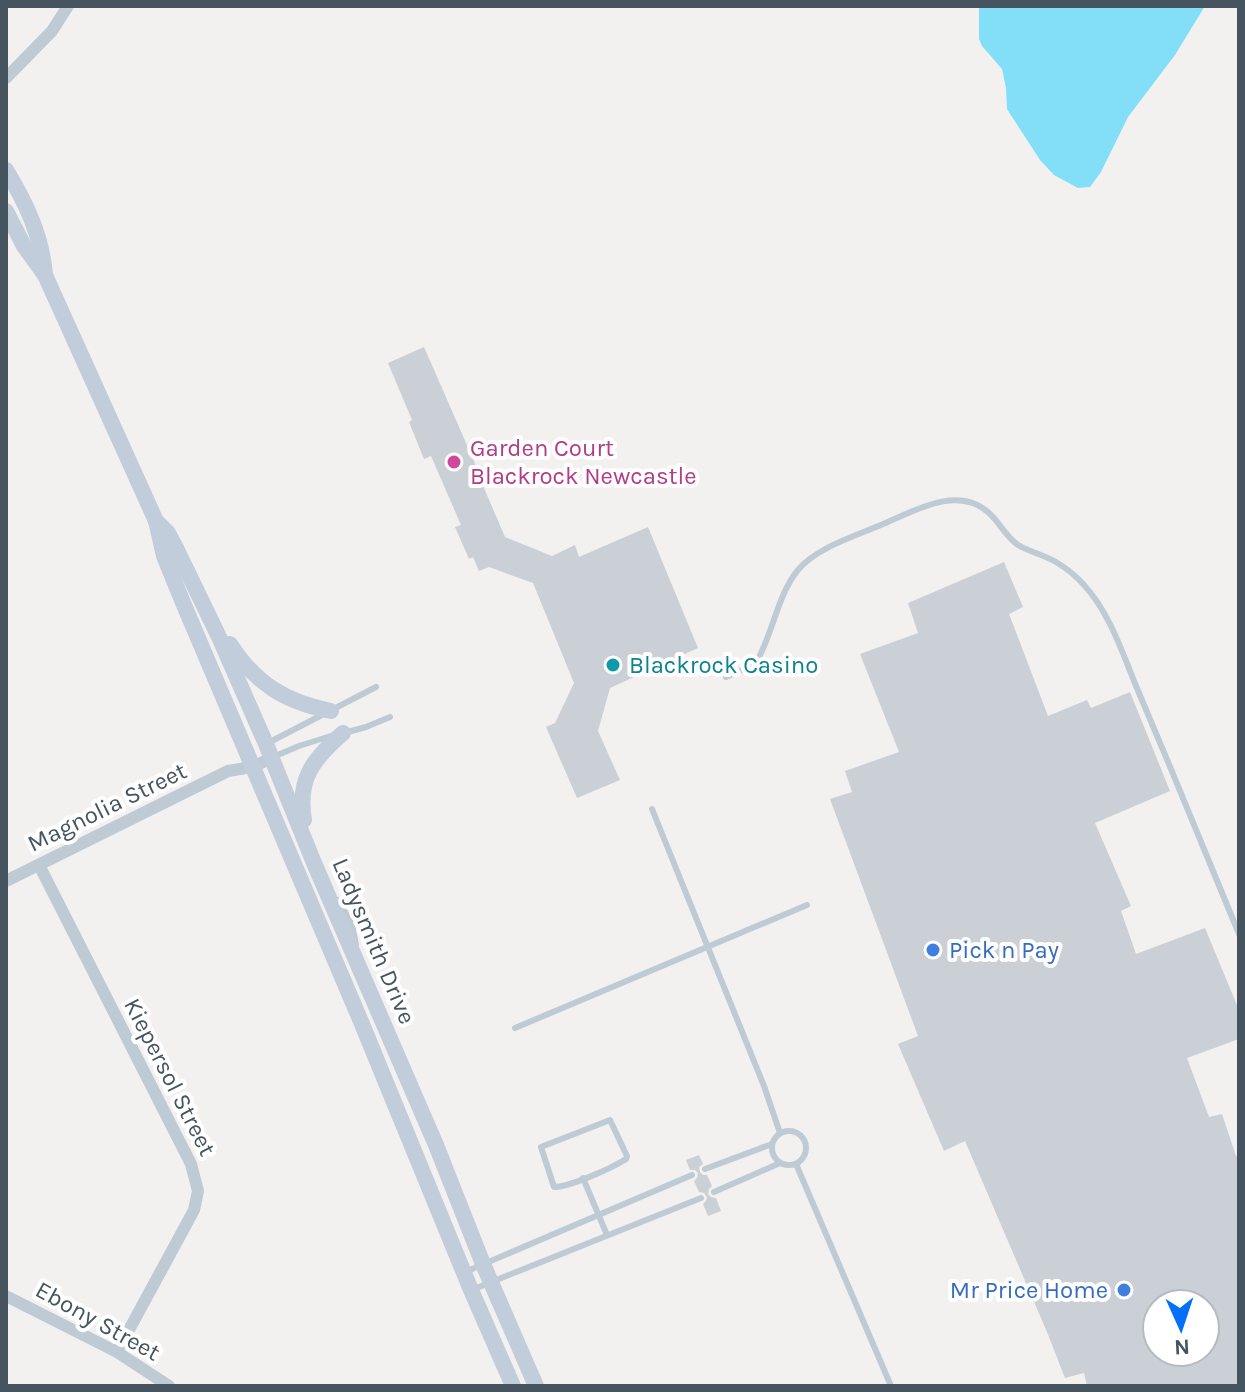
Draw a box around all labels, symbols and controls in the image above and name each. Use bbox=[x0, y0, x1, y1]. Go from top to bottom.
place label: Garden Court Blackrock Newcastle bbox=[470, 434, 697, 490]
marker: Garden Court Blackrock Newcastle bbox=[445, 453, 463, 471]
place label: Blackrock Casino bbox=[629, 651, 818, 679]
marker: Blackrock Casino bbox=[604, 656, 622, 674]
street label: Magnolia Street bbox=[23, 756, 191, 858]
street label: Ladysmith Drive bbox=[326, 854, 422, 1028]
place label: Pick n Pay bbox=[949, 936, 1059, 964]
marker: Pick n Pay bbox=[924, 941, 942, 959]
street label: Kiepersol Street bbox=[118, 994, 222, 1160]
street label: Ebony Street bbox=[31, 1275, 165, 1367]
place label: Mr Price Home bbox=[950, 1276, 1108, 1304]
marker: Mr Price Home bbox=[1115, 1281, 1133, 1299]
north arrow bbox=[1141, 1288, 1221, 1368]
text: N bbox=[1173, 1334, 1191, 1360]

